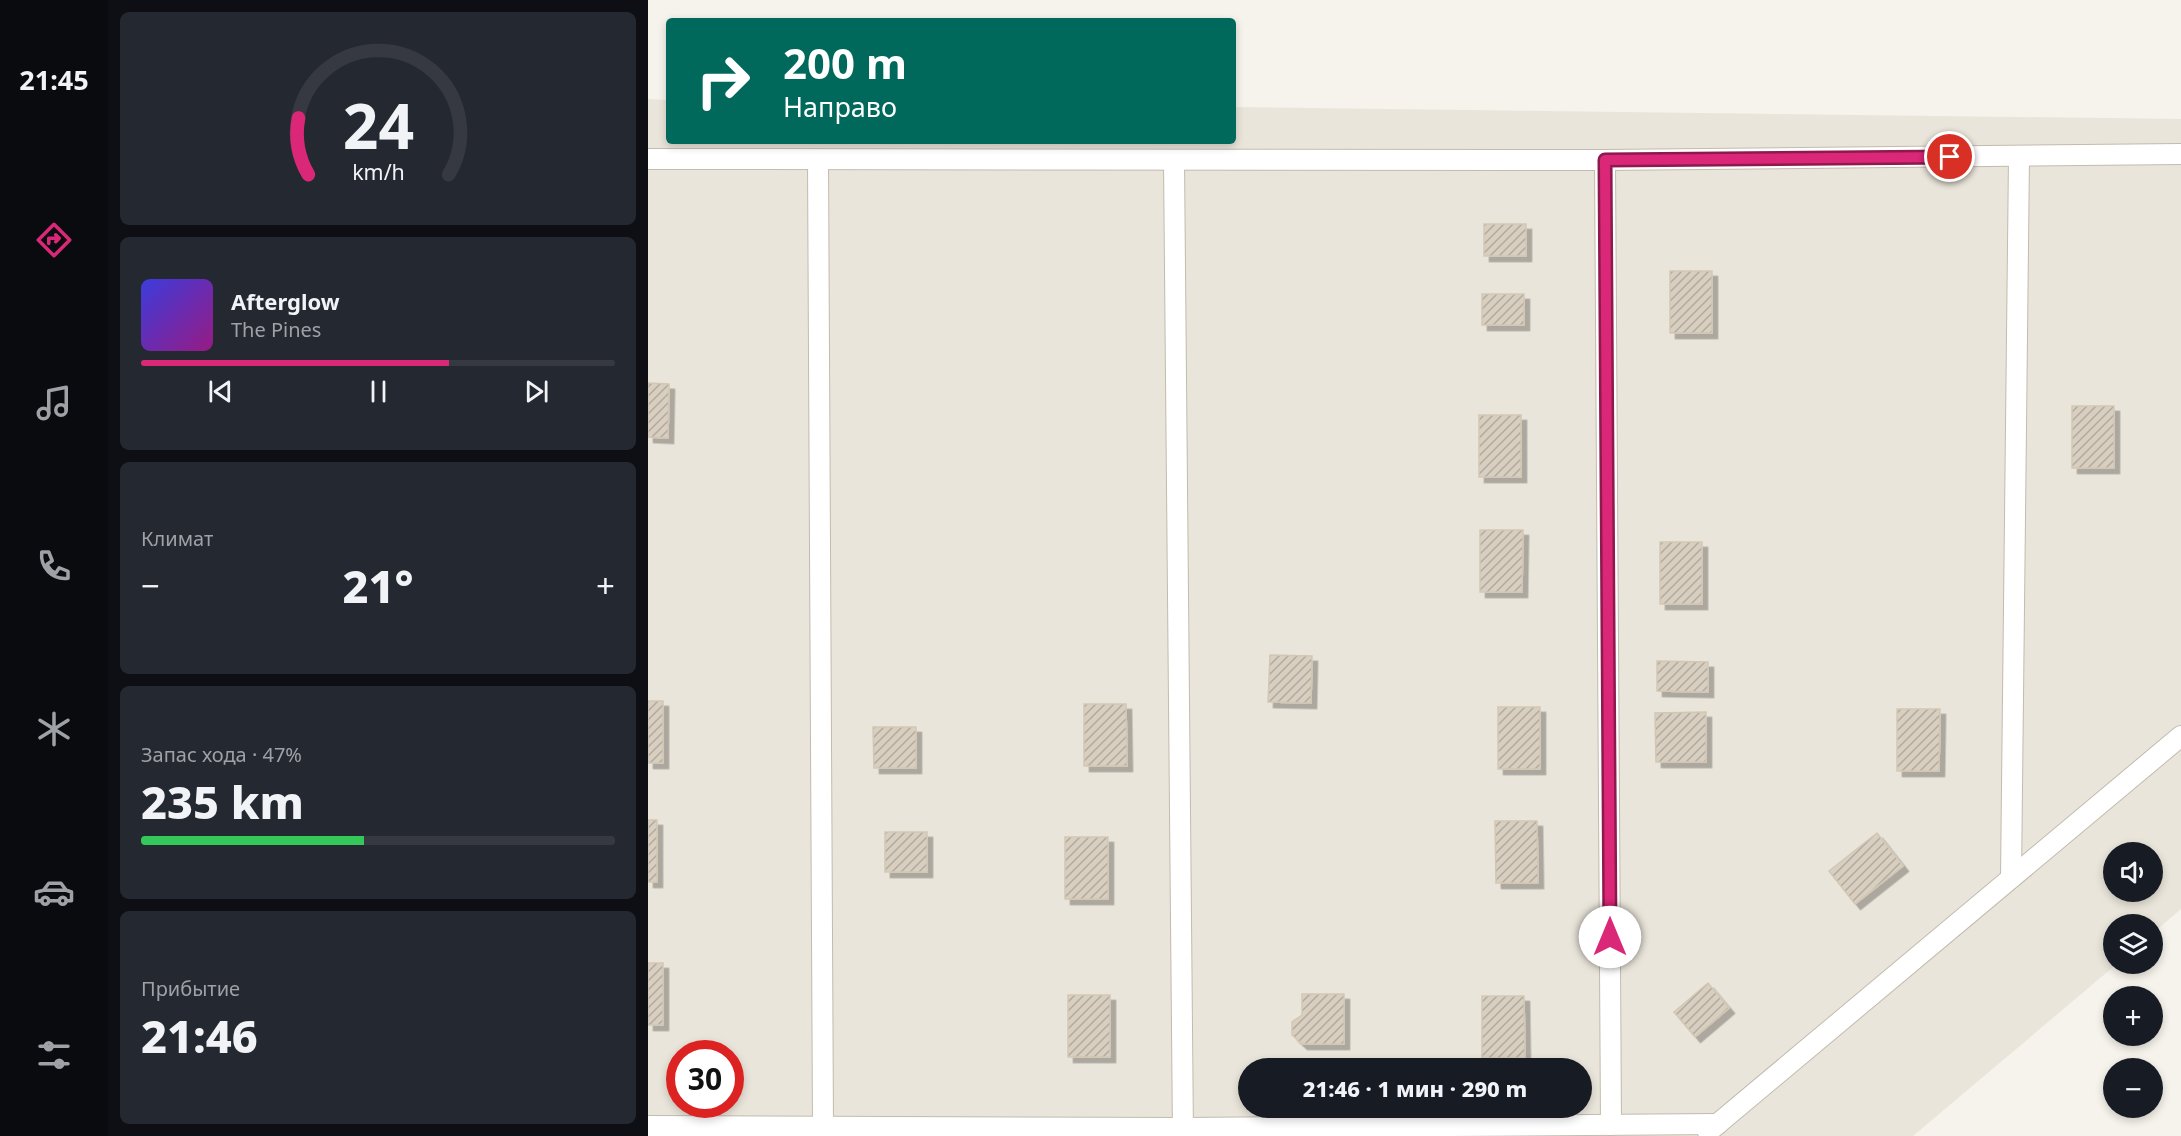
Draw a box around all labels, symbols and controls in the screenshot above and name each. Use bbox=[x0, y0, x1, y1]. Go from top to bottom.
text: 200 m bbox=[783, 34, 907, 91]
icon: right bbox=[684, 42, 762, 120]
text: 21:45 bbox=[19, 61, 89, 98]
text: 24 bbox=[342, 83, 414, 168]
text: Направо bbox=[783, 88, 897, 125]
pin bbox=[1924, 131, 1975, 182]
icon: arrive bbox=[1933, 140, 1966, 173]
text: km/h bbox=[352, 158, 404, 187]
icon: directions bbox=[33, 219, 75, 261]
text: Afterglow bbox=[231, 286, 340, 316]
text: The Pines bbox=[231, 316, 321, 343]
icon: previous bbox=[204, 375, 237, 408]
icon: pause bbox=[362, 375, 395, 408]
icon: next bbox=[520, 375, 553, 408]
icon: music bbox=[33, 382, 75, 424]
text: Климат bbox=[141, 525, 213, 552]
icon: phone bbox=[33, 545, 75, 587]
text: 21° bbox=[342, 555, 414, 616]
text: − bbox=[141, 563, 160, 608]
text: + bbox=[596, 563, 615, 608]
icon: climate bbox=[33, 708, 75, 750]
text: Запас хода · 47% bbox=[141, 741, 302, 768]
text: 235 km bbox=[141, 771, 304, 832]
map controls bbox=[2103, 842, 2163, 1118]
button: sound bbox=[2103, 842, 2163, 902]
icon: car bbox=[33, 871, 75, 913]
position arrow bbox=[1578, 905, 1642, 969]
button: layers bbox=[2103, 914, 2163, 974]
text: Прибытие bbox=[141, 975, 240, 1002]
button: + bbox=[2103, 986, 2163, 1046]
text: 21:46 bbox=[141, 1005, 258, 1066]
icon: filters bbox=[33, 1034, 75, 1076]
speed limit sign: 30 bbox=[666, 1040, 744, 1118]
button: − bbox=[2103, 1058, 2163, 1118]
text: 21:46 · 1 мин · 290 m bbox=[1303, 1073, 1527, 1103]

